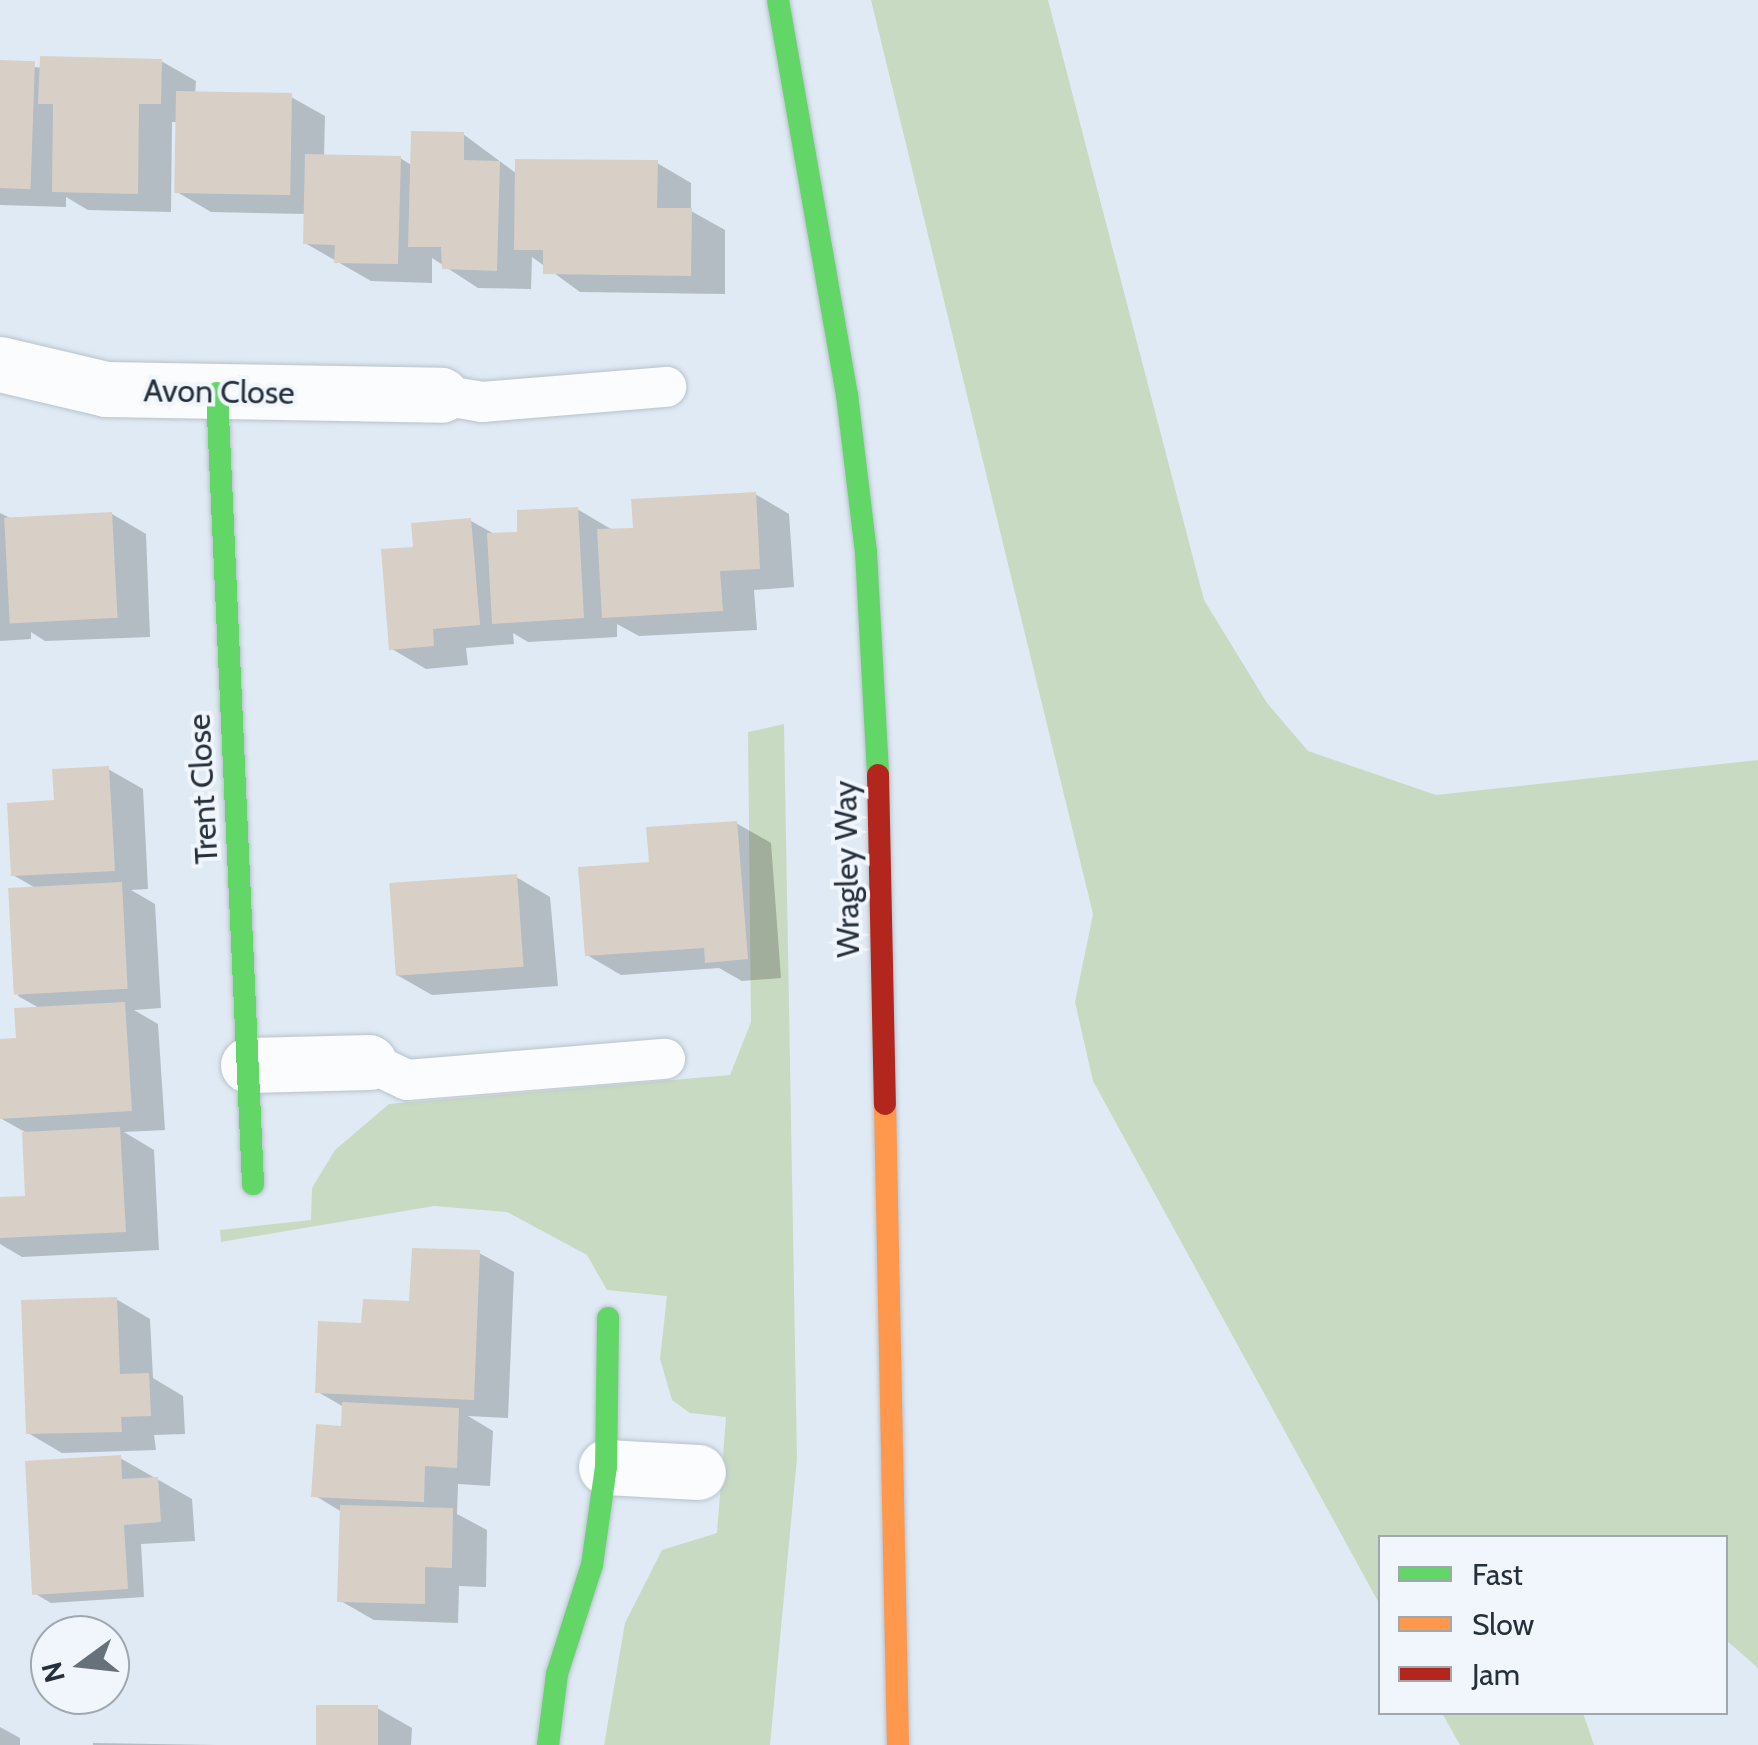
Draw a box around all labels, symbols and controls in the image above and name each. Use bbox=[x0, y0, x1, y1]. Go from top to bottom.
street label: Avon Close bbox=[143, 371, 295, 413]
street label: Trent Close bbox=[180, 713, 226, 865]
street label: Wragley Way bbox=[826, 780, 868, 958]
legend bbox=[1378, 1535, 1728, 1715]
text: Fast bbox=[1472, 1556, 1523, 1593]
text: Slow bbox=[1472, 1606, 1534, 1643]
north arrow bbox=[30, 1615, 130, 1715]
text: Jam bbox=[1472, 1656, 1520, 1693]
text: N bbox=[34, 1658, 72, 1686]

